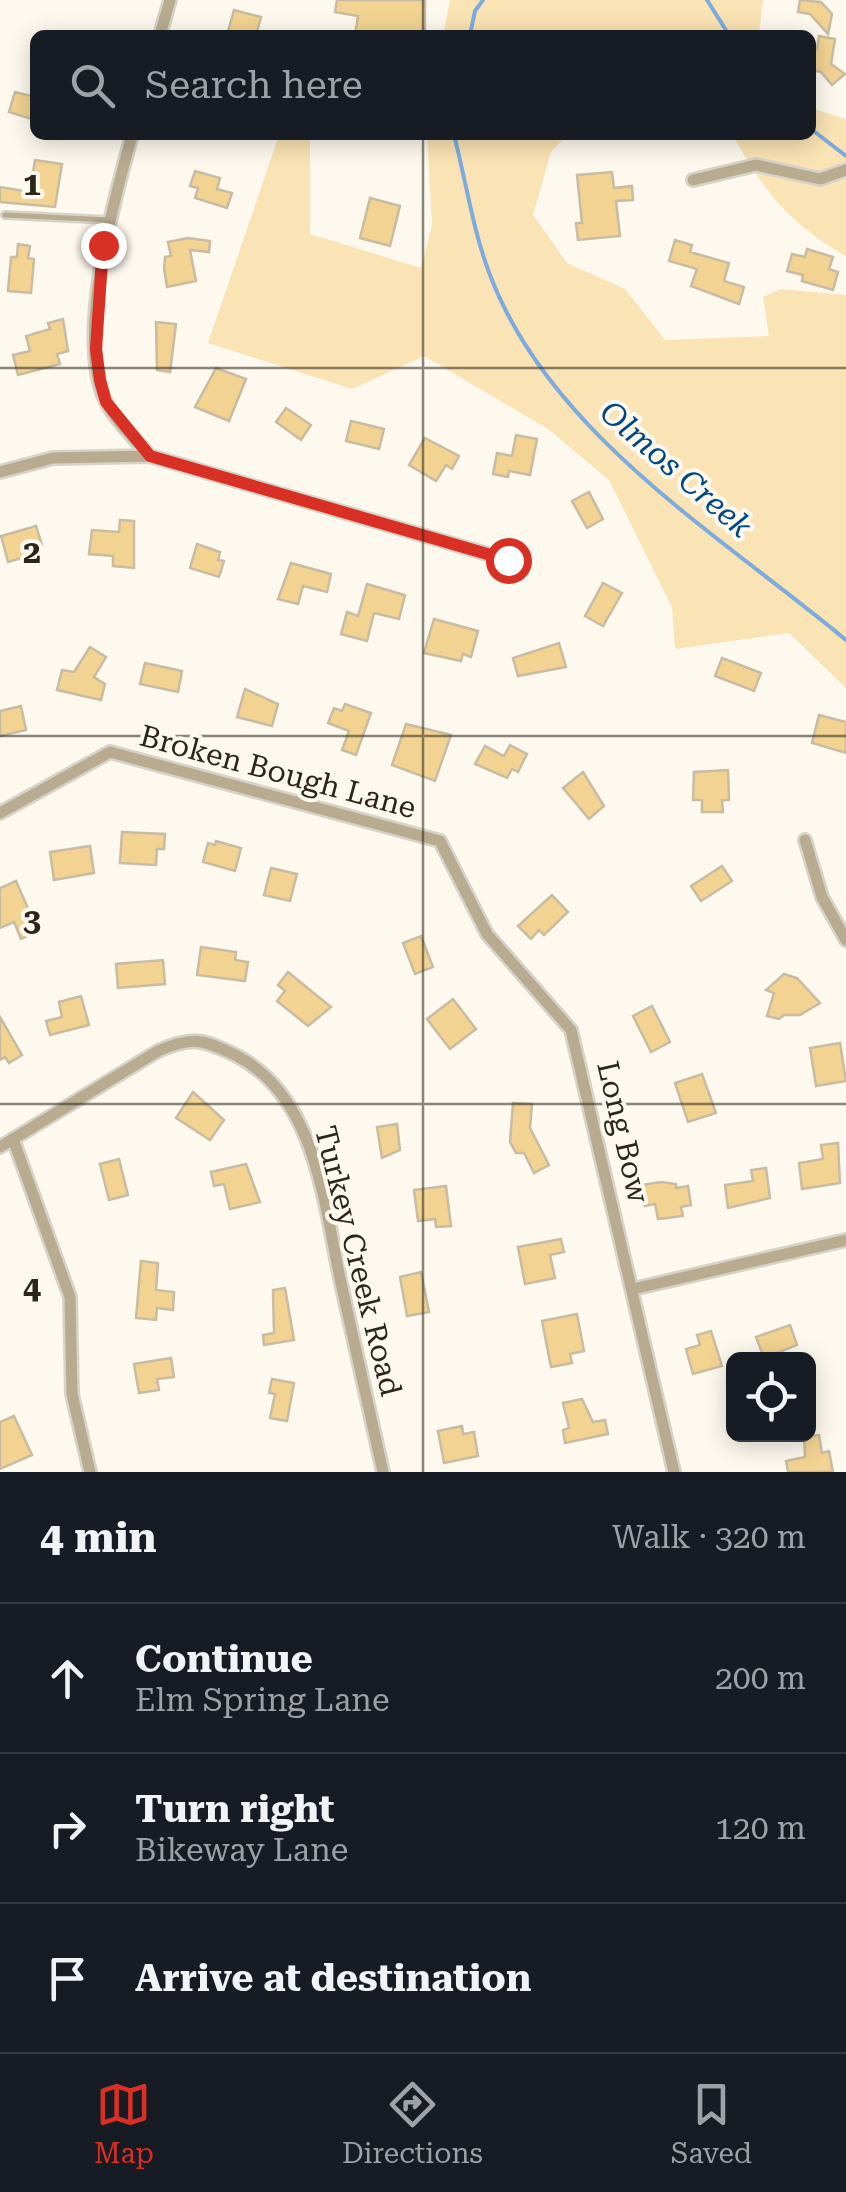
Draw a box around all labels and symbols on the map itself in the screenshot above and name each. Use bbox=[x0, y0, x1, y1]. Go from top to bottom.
text: 1 bbox=[23, 165, 41, 203]
route end bbox=[81, 223, 127, 269]
water label: Olmos Creek bbox=[592, 393, 760, 546]
text: 2 bbox=[23, 533, 41, 571]
route start bbox=[486, 538, 532, 584]
street label: Broken Bough Lane bbox=[136, 718, 420, 825]
text: 3 bbox=[23, 901, 41, 939]
street label: Long Bow bbox=[590, 1058, 657, 1206]
street label: Turkey Creek Road bbox=[308, 1122, 409, 1400]
text: 4 bbox=[23, 1269, 41, 1307]

